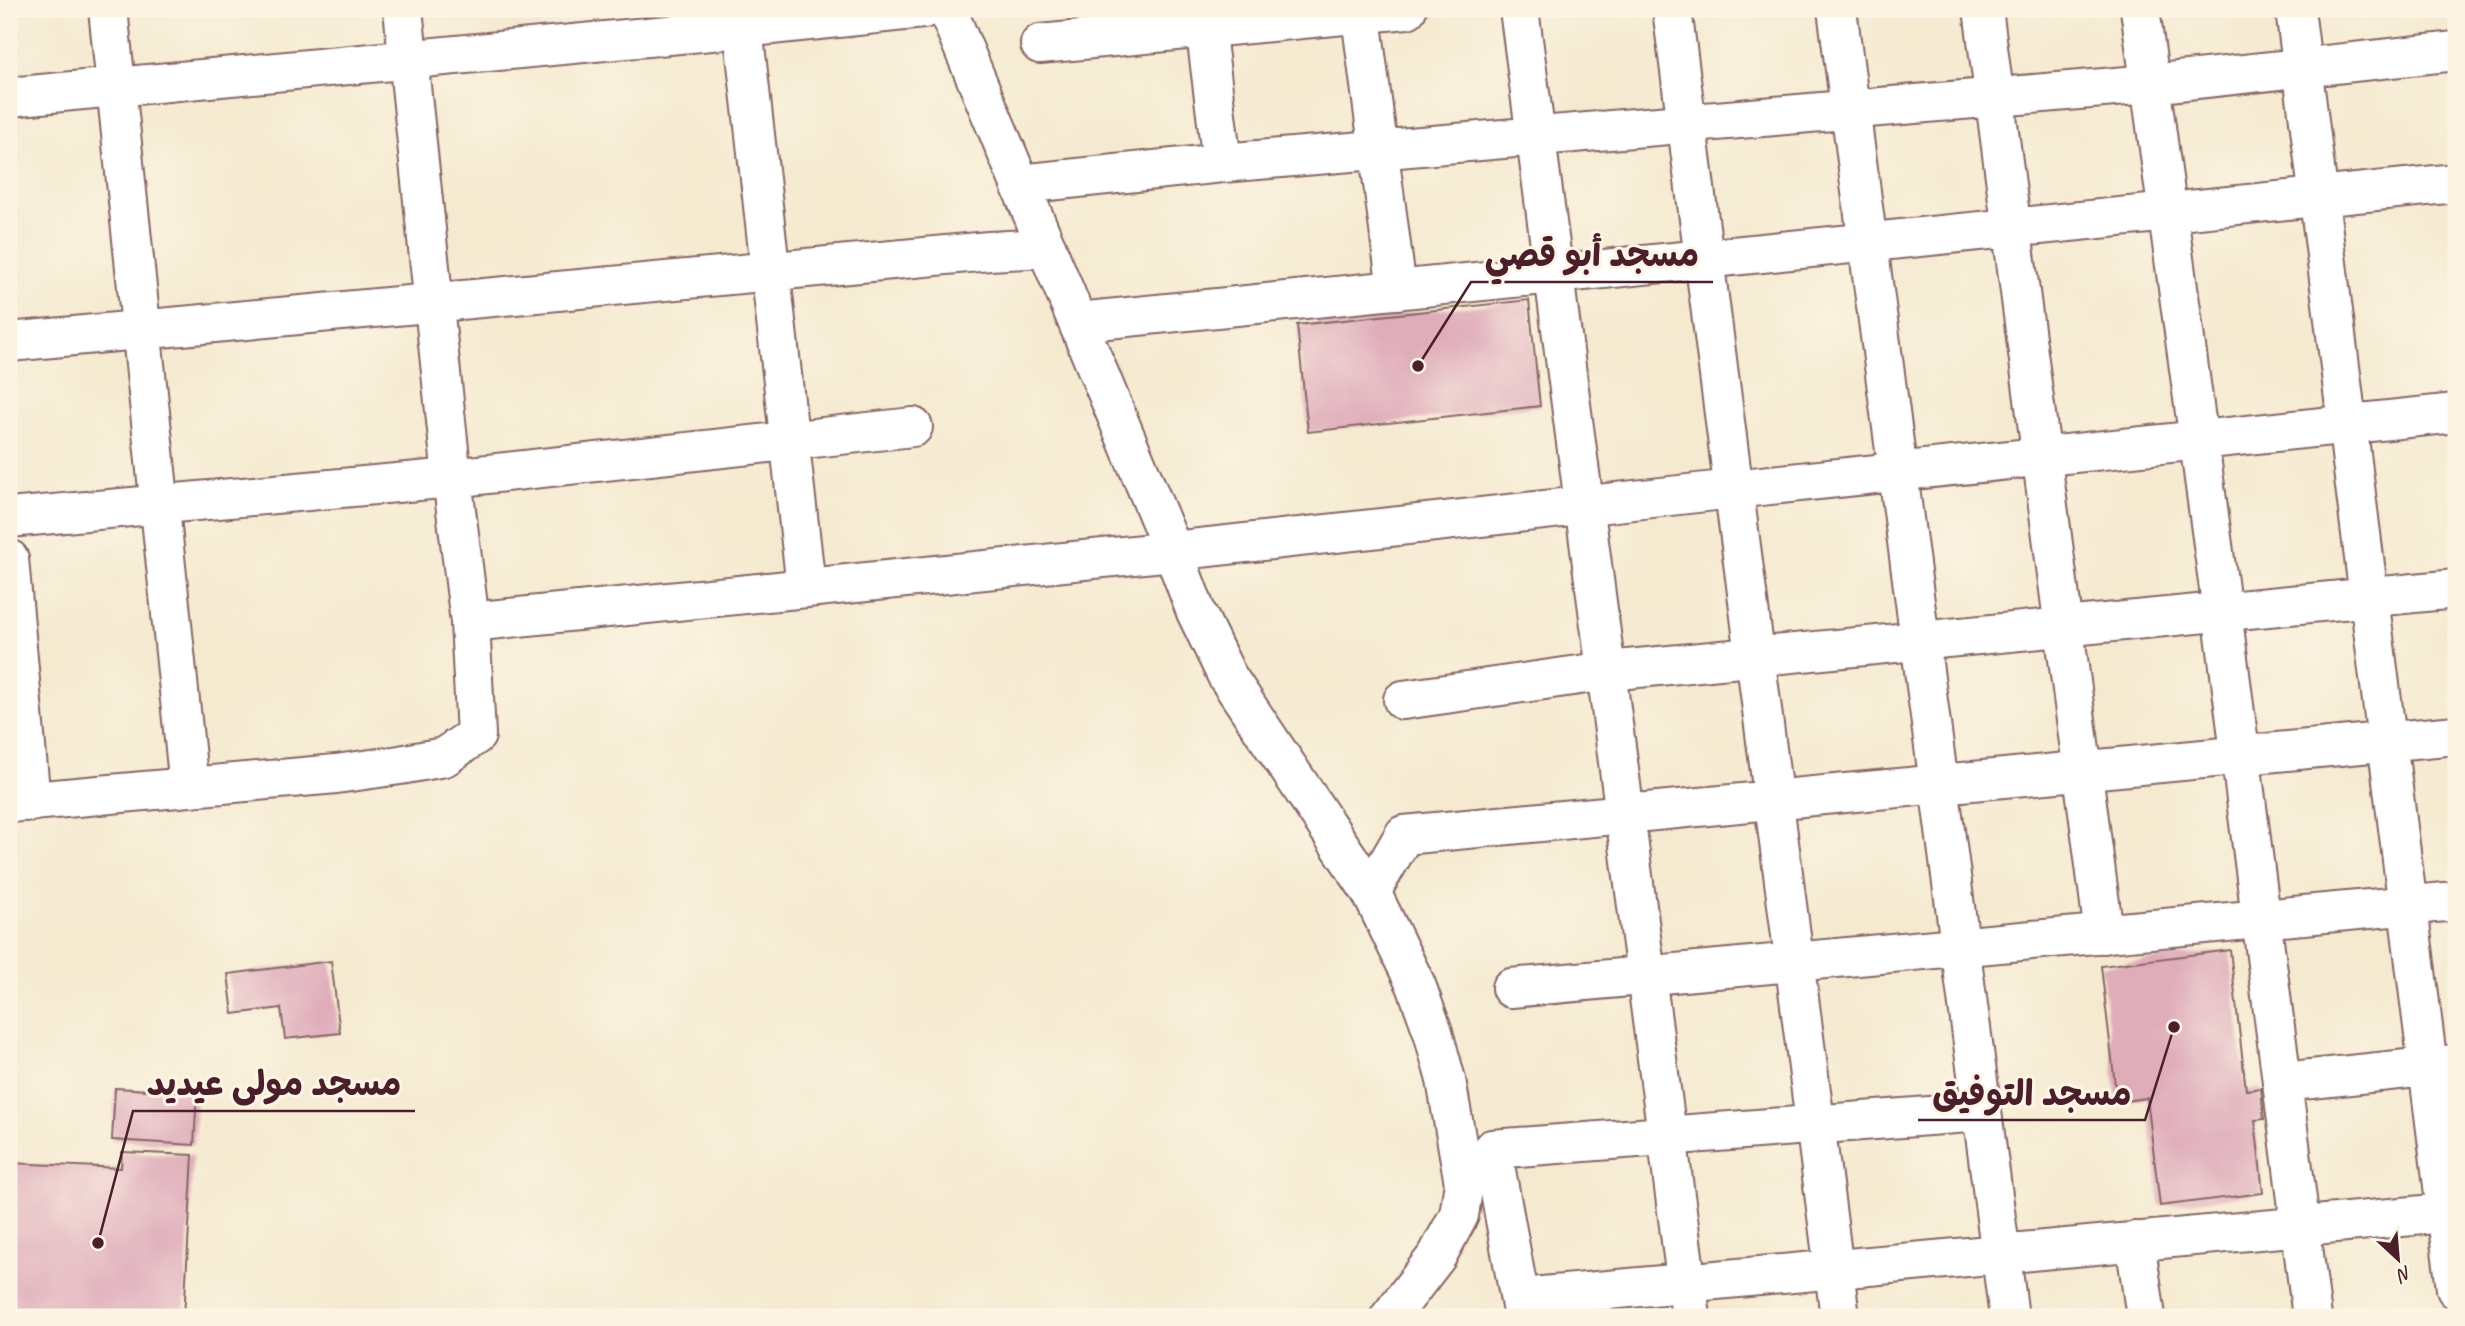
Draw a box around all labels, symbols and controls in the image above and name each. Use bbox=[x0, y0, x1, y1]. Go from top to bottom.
callout: مسجد أبو قصي bbox=[1471, 226, 1713, 282]
text: مسجد أبو قصي bbox=[1485, 232, 1699, 285]
callout: مسجد مولى عيديد bbox=[133, 1055, 415, 1111]
text: مسجد مولى عيديد bbox=[147, 1061, 401, 1106]
callout: مسجد التوفيق bbox=[1918, 1064, 2145, 1120]
text: مسجد التوفيق bbox=[1932, 1071, 2132, 1116]
north arrow bbox=[2364, 1224, 2434, 1294]
text: N bbox=[2392, 1260, 2416, 1288]

